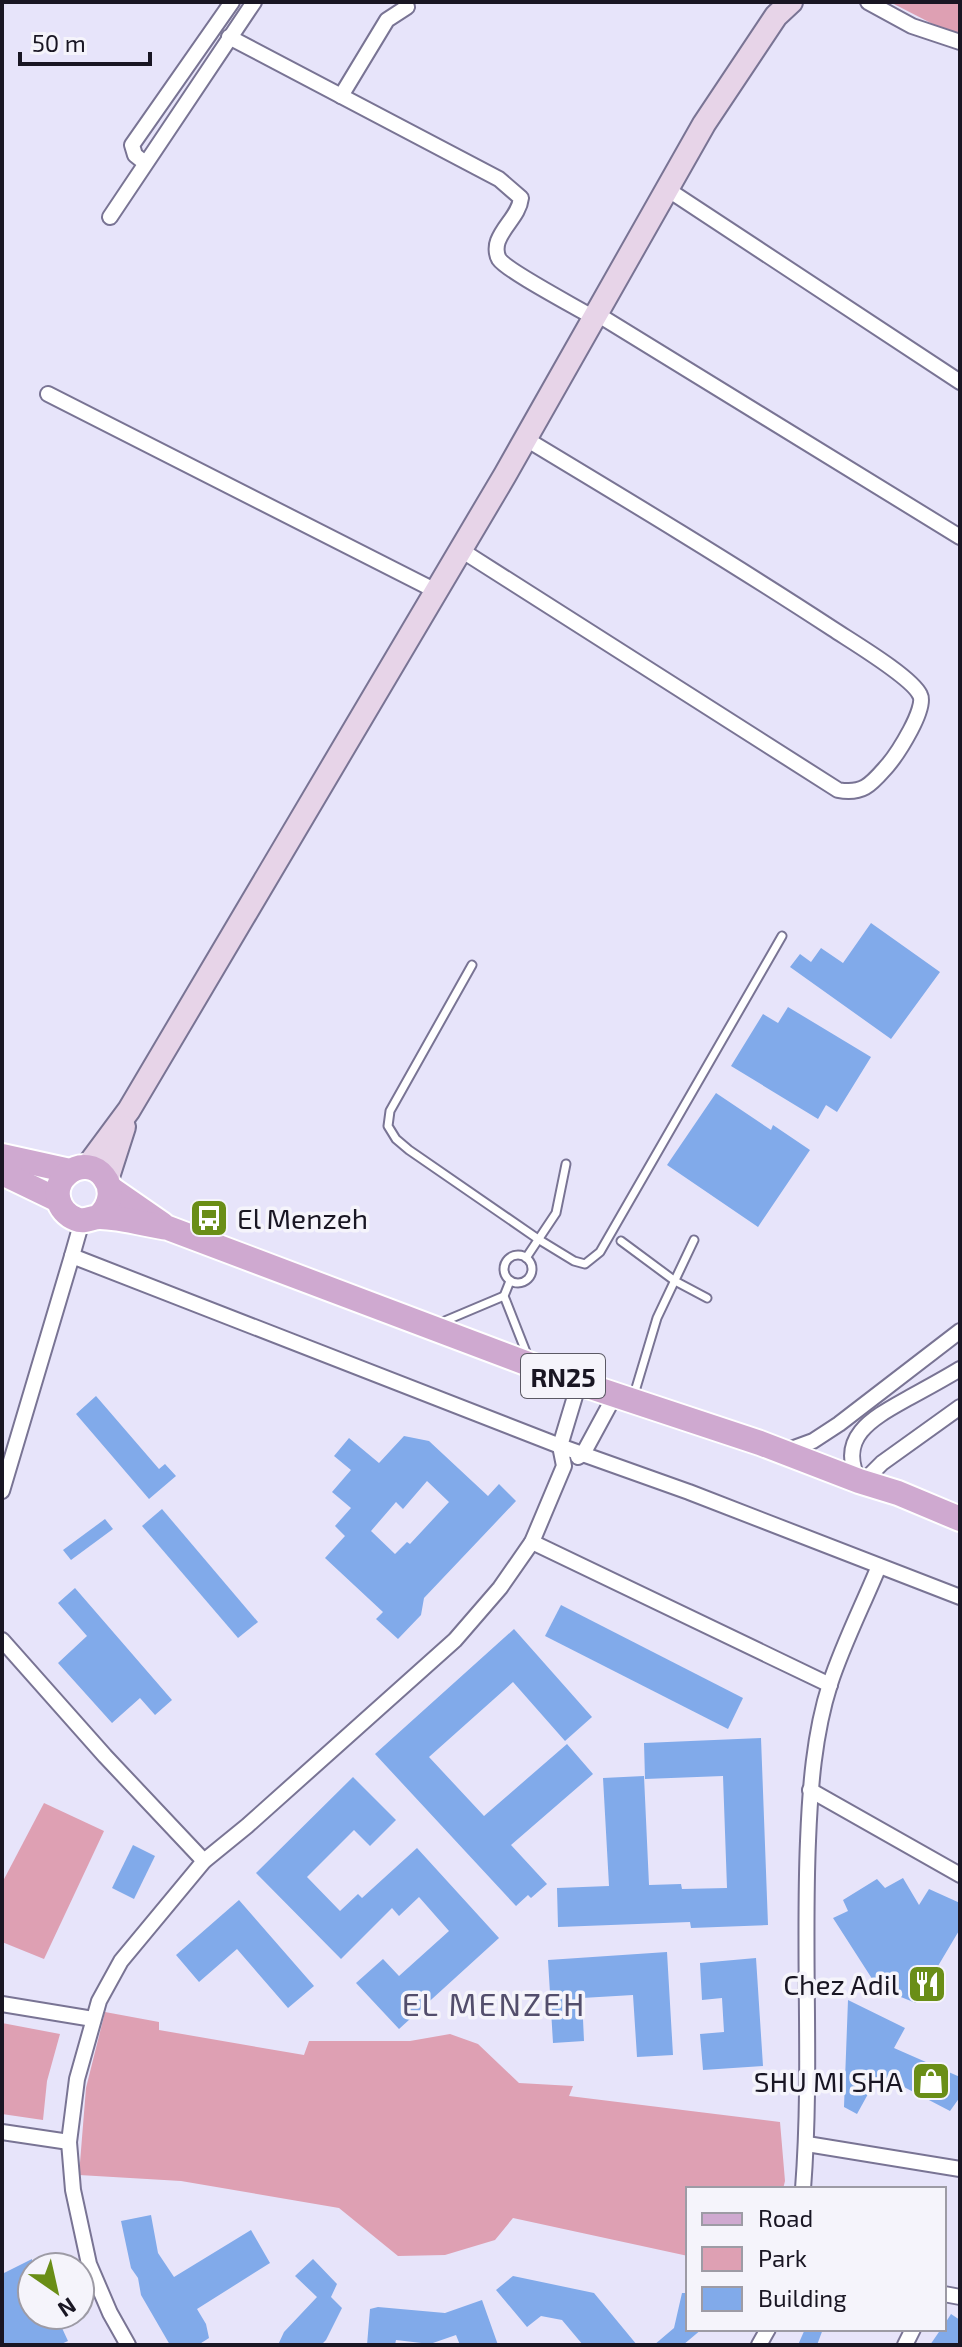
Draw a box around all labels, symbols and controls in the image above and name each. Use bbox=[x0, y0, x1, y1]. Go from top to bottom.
scale bar bbox=[20, 16, 150, 66]
text: 50 m bbox=[32, 28, 86, 57]
bus stop icon: El Menzeh bbox=[188, 1197, 230, 1239]
place label: El Menzeh bbox=[237, 1201, 368, 1235]
road number: RN25 bbox=[521, 1354, 605, 1398]
restaurant icon: Chez Adil bbox=[906, 1963, 948, 2005]
place label: Chez Adil bbox=[783, 1967, 900, 2001]
district label: EL MENZEH bbox=[402, 1984, 586, 2022]
shop icon: SHU MI SHA bbox=[910, 2060, 952, 2102]
place label: SHU MI SHA bbox=[754, 2064, 904, 2098]
legend bbox=[686, 2187, 946, 2331]
text: Road bbox=[758, 2203, 813, 2232]
text: Park bbox=[758, 2243, 807, 2272]
north arrow bbox=[16, 2251, 96, 2331]
text: Building bbox=[758, 2283, 847, 2312]
text: N bbox=[54, 2293, 82, 2324]

